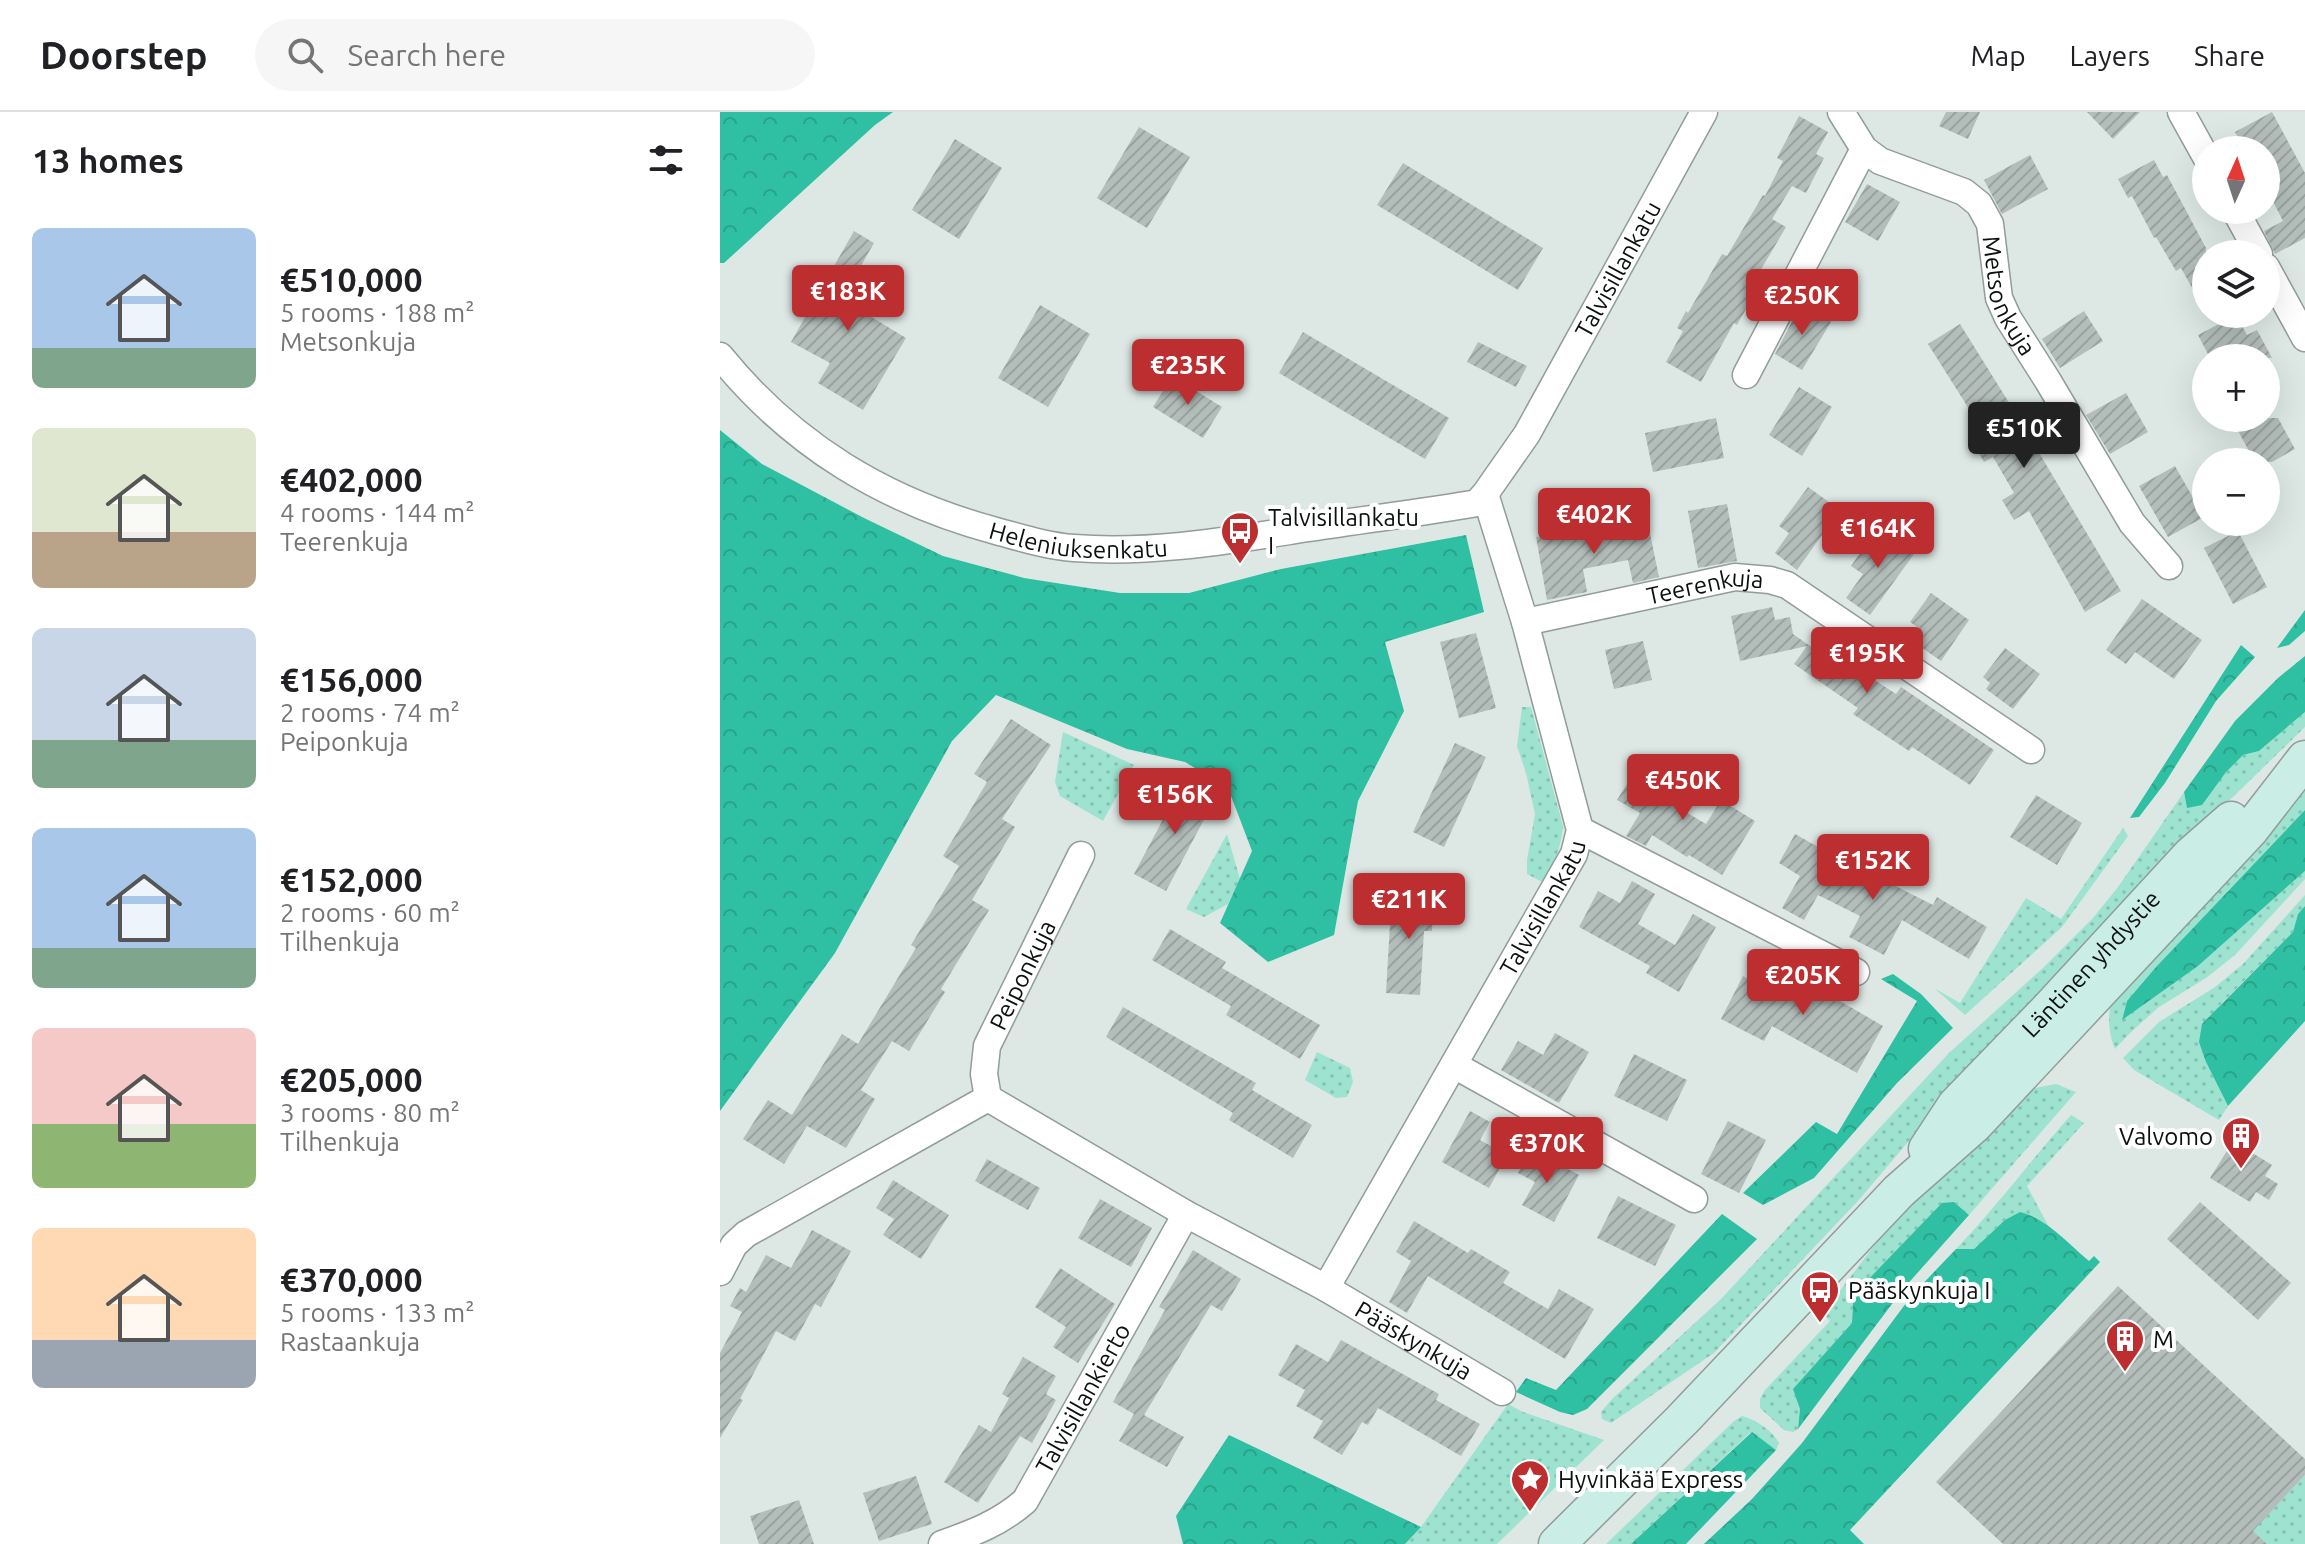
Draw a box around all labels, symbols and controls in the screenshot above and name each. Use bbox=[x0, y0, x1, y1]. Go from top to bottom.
search box bbox=[255, 19, 815, 91]
icon: search bbox=[283, 33, 327, 77]
text: Doorstep bbox=[40, 34, 207, 76]
text: Search here bbox=[347, 38, 506, 72]
text: Map bbox=[1970, 40, 2026, 71]
text: Layers bbox=[2070, 40, 2150, 71]
text: Share bbox=[2194, 40, 2265, 71]
north arrow bbox=[2192, 136, 2280, 224]
map controls bbox=[2192, 136, 2280, 536]
icon: filters bbox=[644, 138, 688, 182]
text: 13 homes bbox=[32, 141, 184, 179]
street label: Talvisillankatu bbox=[1569, 196, 1666, 342]
street label: Metsonkuja bbox=[1978, 234, 2042, 360]
button: layers bbox=[2192, 240, 2280, 328]
icon: home bbox=[96, 260, 192, 356]
text: €510,000 bbox=[280, 260, 423, 298]
pin: €183K bbox=[792, 265, 904, 333]
pin: €250K bbox=[1746, 269, 1858, 337]
text: €183K bbox=[810, 276, 886, 305]
text: €250K bbox=[1764, 280, 1840, 309]
text: 5 rooms · 188 m² bbox=[280, 298, 475, 327]
text: Metsonkuja bbox=[280, 327, 416, 356]
pin: €235K bbox=[1132, 339, 1244, 407]
button: + bbox=[2192, 344, 2280, 432]
text: €235K bbox=[1150, 350, 1226, 379]
pin: €510K bbox=[1968, 402, 2080, 470]
text: €510K bbox=[1986, 413, 2062, 442]
button: − bbox=[2192, 448, 2280, 536]
icon: home bbox=[96, 460, 192, 556]
text: €402,000 bbox=[280, 460, 423, 498]
pin: €402K bbox=[1538, 488, 1650, 556]
text: 4 rooms · 144 m² bbox=[280, 498, 475, 527]
text: €402K bbox=[1556, 499, 1632, 528]
pin: €164K bbox=[1822, 502, 1934, 570]
place label: Talvisillankatu I bbox=[1268, 504, 1419, 559]
bus stop icon: Talvisillankatu I bbox=[1219, 510, 1261, 565]
text: €164K bbox=[1840, 513, 1916, 542]
street label: Heleniuksenkatu bbox=[986, 516, 1168, 563]
text: Teerenkuja bbox=[280, 527, 409, 556]
street label: Teerenkuja bbox=[1644, 563, 1765, 609]
pin: €195K bbox=[1811, 627, 1923, 695]
text: €195K bbox=[1829, 638, 1905, 667]
icon: home bbox=[96, 660, 192, 756]
text: €156,000 bbox=[280, 660, 423, 698]
text: 2 rooms · 74 m² bbox=[280, 698, 460, 727]
text: Peiponkuja bbox=[280, 727, 409, 756]
pin: €450K bbox=[1627, 754, 1739, 822]
text: €450K bbox=[1645, 765, 1721, 794]
pin: €156K bbox=[1119, 768, 1231, 836]
text: €156K bbox=[1137, 779, 1213, 808]
pin: €152K bbox=[1817, 834, 1929, 902]
street label: Talvisillankatu bbox=[1494, 837, 1590, 980]
text: €152K bbox=[1835, 845, 1911, 874]
icon: home bbox=[96, 860, 192, 956]
text: €152,000 bbox=[280, 860, 423, 898]
pin: €211K bbox=[1353, 873, 1465, 941]
text: €211K bbox=[1371, 884, 1447, 913]
street label: Läntinen yhdystie bbox=[2016, 885, 2165, 1042]
text: 2 rooms · 60 m² bbox=[280, 898, 460, 927]
street label: Peiponkuja bbox=[984, 915, 1060, 1034]
text: Tilhenkuja bbox=[280, 927, 400, 956]
pin: €205K bbox=[1747, 949, 1859, 1017]
text: €205K bbox=[1765, 960, 1841, 989]
icon: home bbox=[96, 1060, 192, 1156]
text: €205,000 bbox=[280, 1060, 423, 1098]
text: 3 rooms · 80 m² bbox=[280, 1098, 460, 1127]
building icon: Valvomo bbox=[2220, 1115, 2262, 1170]
pin: €370K bbox=[1491, 1117, 1603, 1185]
place label: Valvomo bbox=[2119, 1123, 2213, 1150]
text: Tilhenkuja bbox=[280, 1127, 400, 1156]
text: €370K bbox=[1509, 1128, 1585, 1157]
icon: home bbox=[96, 1260, 192, 1356]
text: €370,000 bbox=[280, 1260, 423, 1298]
bus stop icon: Pääskynkuja I bbox=[1799, 1269, 1841, 1324]
place label: Pääskynkuja I bbox=[1848, 1277, 1990, 1304]
street label: Pääskynkuja bbox=[1351, 1295, 1477, 1385]
text: 5 rooms · 133 m² bbox=[280, 1298, 475, 1327]
building icon: M bbox=[2104, 1318, 2146, 1373]
street label: Talvisillankierto bbox=[1030, 1319, 1135, 1478]
place label: M bbox=[2153, 1326, 2174, 1353]
text: Rastaankuja bbox=[280, 1327, 420, 1356]
place icon: Hyvinkää Express bbox=[1509, 1458, 1551, 1513]
place label: Hyvinkää Express bbox=[1558, 1466, 1743, 1493]

